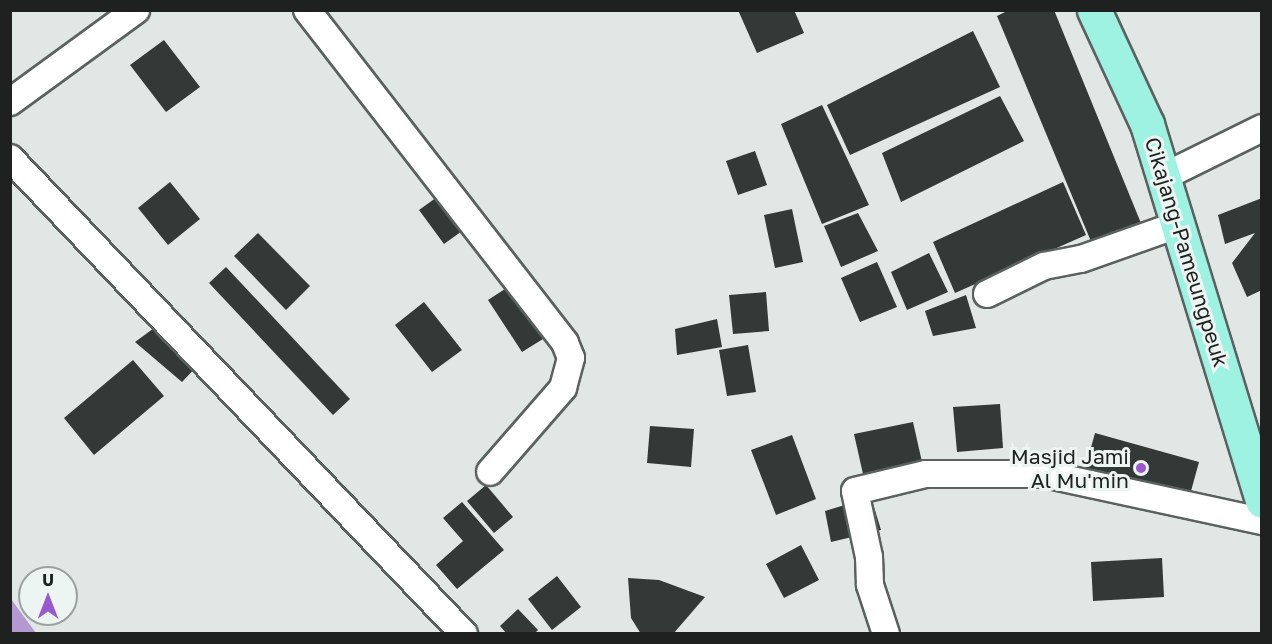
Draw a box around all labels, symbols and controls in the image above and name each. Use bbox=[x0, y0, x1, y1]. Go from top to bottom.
street label: Cikajang-Pameungpeuk bbox=[1140, 134, 1234, 370]
place label: Masjid Jami Al Mu'min bbox=[1011, 443, 1129, 493]
marker: Masjid Jami Al Mu'min bbox=[1134, 461, 1148, 475]
north arrow bbox=[18, 566, 78, 626]
text: U bbox=[42, 570, 54, 590]

